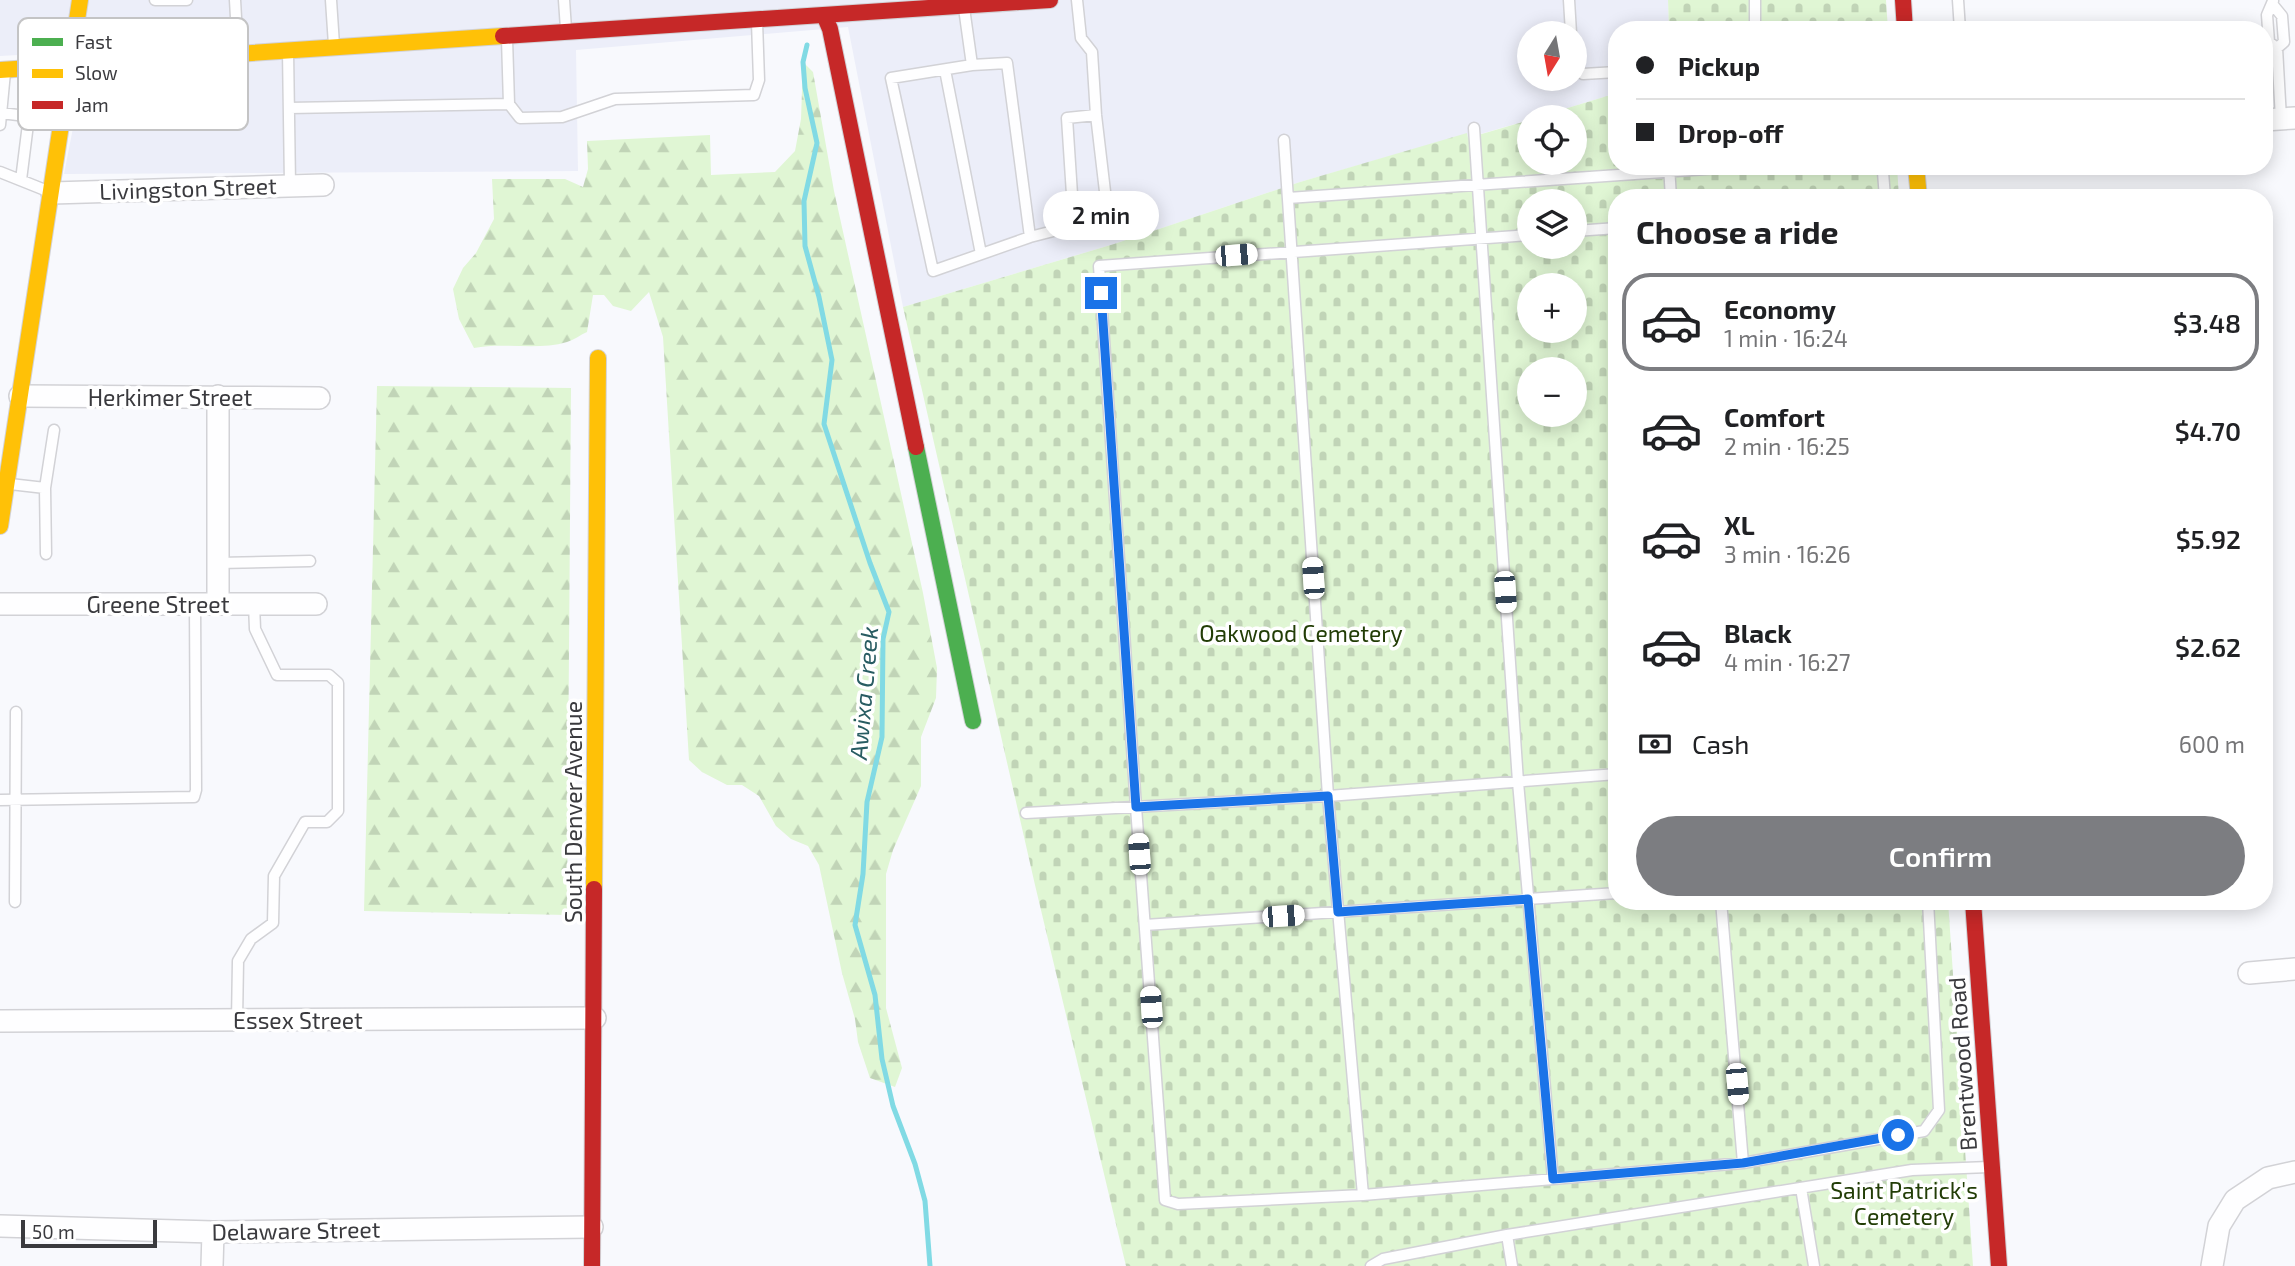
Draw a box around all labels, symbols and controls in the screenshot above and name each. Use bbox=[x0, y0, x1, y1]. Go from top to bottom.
legend bbox=[18, 18, 248, 130]
north arrow bbox=[1517, 21, 1587, 91]
map controls bbox=[1517, 21, 1587, 427]
text: Fast bbox=[75, 30, 112, 53]
text: Pickup bbox=[1678, 50, 1760, 81]
text: Slow bbox=[75, 61, 118, 84]
text: Jam bbox=[75, 93, 109, 116]
button: locate bbox=[1517, 105, 1587, 175]
text: Drop-off bbox=[1678, 117, 1783, 148]
street label: Livingston Street bbox=[99, 171, 277, 205]
button: layers bbox=[1517, 189, 1587, 259]
callout: 2 min bbox=[1043, 191, 1159, 240]
text: 2 min bbox=[1072, 201, 1130, 229]
text: Choose a ride bbox=[1636, 212, 1839, 250]
car bbox=[1215, 243, 1258, 267]
button: + bbox=[1517, 273, 1587, 343]
route end bbox=[1085, 277, 1117, 309]
icon: car bbox=[1640, 291, 1703, 354]
text: Economy bbox=[1724, 293, 1836, 324]
text: $3.48 bbox=[2173, 307, 2241, 338]
text: 1 min · 16:24 bbox=[1724, 324, 1848, 352]
button: − bbox=[1517, 357, 1587, 427]
street label: Herkimer Street bbox=[88, 383, 253, 411]
icon: car bbox=[1640, 399, 1703, 462]
text: Comfort bbox=[1724, 401, 1825, 432]
text: $4.70 bbox=[2175, 415, 2241, 446]
text: 2 min · 16:25 bbox=[1724, 432, 1850, 460]
icon: car bbox=[1640, 507, 1703, 570]
text: XL bbox=[1724, 509, 1755, 540]
text: $5.92 bbox=[2176, 523, 2241, 554]
text: 3 min · 16:26 bbox=[1724, 540, 1851, 568]
car bbox=[1302, 556, 1325, 600]
car bbox=[1494, 570, 1517, 614]
street label: Greene Street bbox=[87, 590, 230, 618]
icon: car bbox=[1640, 615, 1703, 678]
text: Black bbox=[1724, 617, 1792, 648]
park label: Oakwood Cemetery bbox=[1199, 619, 1403, 647]
water label: Awixa Creek bbox=[843, 625, 883, 762]
text: $2.62 bbox=[2175, 631, 2241, 662]
text: 4 min · 16:27 bbox=[1724, 648, 1851, 676]
street label: South Denver Avenue bbox=[559, 701, 587, 923]
icon: cash bbox=[1636, 725, 1674, 763]
text: Cash bbox=[1692, 728, 1749, 759]
text: 600 m bbox=[2179, 730, 2245, 758]
button: Confirm bbox=[1636, 816, 2245, 896]
car bbox=[1128, 832, 1151, 876]
car bbox=[1262, 904, 1305, 928]
street label: Brentwood Road bbox=[1942, 976, 1982, 1152]
car bbox=[1140, 985, 1163, 1029]
street label: Essex Street bbox=[233, 1006, 363, 1034]
car bbox=[1725, 1062, 1750, 1106]
route start bbox=[1882, 1119, 1914, 1151]
park label: Saint Patrick's Cemetery bbox=[1830, 1176, 1978, 1230]
street label: Delaware Street bbox=[211, 1215, 381, 1245]
scale bar bbox=[21, 1217, 158, 1249]
text: 50 m bbox=[32, 1220, 75, 1243]

